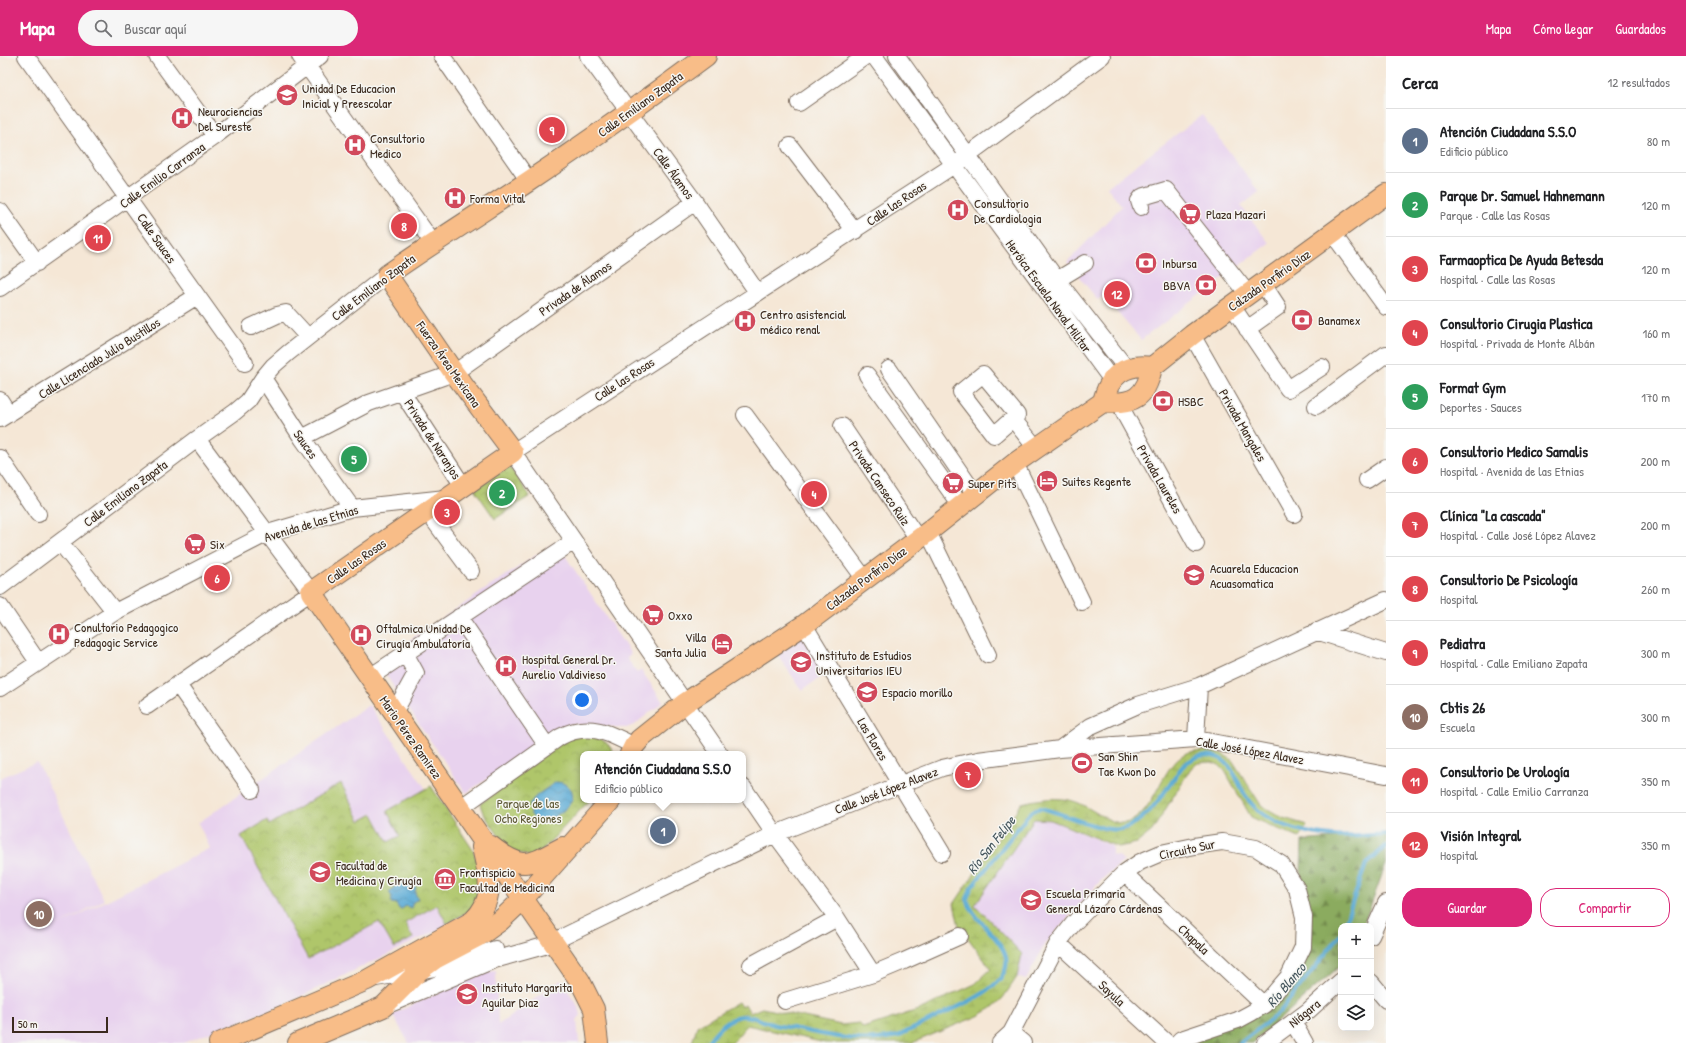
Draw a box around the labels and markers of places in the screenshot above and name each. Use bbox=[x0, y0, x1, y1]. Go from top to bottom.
place label: Unidad De Educacion Inicial y Preescolar bbox=[302, 79, 396, 112]
school or university icon: Unidad De Educacion Inicial y Preescolar bbox=[274, 82, 300, 108]
place label: Neurociencias Del Sureste bbox=[198, 102, 263, 135]
hospital icon: Neurociencias Del Sureste bbox=[169, 105, 195, 131]
pin: 9 bbox=[539, 115, 565, 145]
place label: Consultorio Medico bbox=[370, 129, 425, 162]
hospital icon: Consultorio Medico bbox=[342, 132, 368, 158]
hospital icon: Forma Vital bbox=[442, 185, 468, 211]
place label: Forma Vital bbox=[469, 189, 526, 207]
place label: Consultorio De Cardiologia bbox=[974, 194, 1041, 227]
hospital icon: Consultorio De Cardiologia bbox=[945, 197, 971, 223]
supermarket icon: Plaza Mazari bbox=[1177, 201, 1203, 227]
place label: Plaza Mazari bbox=[1206, 205, 1266, 223]
pin: 8 bbox=[391, 211, 417, 241]
pin: 11 bbox=[85, 223, 111, 253]
bank icon: Inbursa bbox=[1133, 250, 1159, 276]
place label: Inbursa bbox=[1162, 254, 1197, 272]
bank icon: BBVA bbox=[1193, 272, 1219, 298]
place label: BBVA bbox=[1163, 276, 1191, 294]
pin: 12 bbox=[1104, 279, 1130, 309]
place label: Centro asistencial médico renal bbox=[760, 305, 846, 338]
bank icon: Banamex bbox=[1289, 307, 1315, 333]
hospital icon: Centro asistencial médico renal bbox=[732, 308, 758, 334]
place label: Banamex bbox=[1318, 311, 1361, 329]
bank icon: HSBC bbox=[1150, 388, 1176, 414]
place label: HSBC bbox=[1178, 392, 1204, 410]
pin: 5 bbox=[341, 444, 367, 474]
hotel icon: Suites Regente bbox=[1034, 468, 1060, 494]
supermarket icon: Super Pits bbox=[940, 470, 966, 496]
place label: Suites Regente bbox=[1062, 472, 1131, 490]
place label: Super Pits bbox=[968, 474, 1017, 492]
pin: 2 bbox=[489, 478, 515, 508]
pin: 4 bbox=[801, 479, 827, 509]
pin: 3 bbox=[434, 497, 460, 527]
supermarket icon: Six bbox=[182, 531, 208, 557]
place label: Six bbox=[210, 535, 225, 553]
place label: Acuarela Educacion Acuasomatica bbox=[1210, 559, 1299, 592]
school or university icon: Acuarela Educacion Acuasomatica bbox=[1181, 562, 1207, 588]
pin: 6 bbox=[204, 563, 230, 593]
supermarket icon: Oxxo bbox=[640, 602, 666, 628]
place label: Oxxo bbox=[668, 606, 692, 624]
place label: Conultorio Pedagogico Pedagogic Service bbox=[74, 618, 178, 651]
place label: Oftalmica Unidad De Cirugía Ambulatoría bbox=[376, 619, 471, 652]
hospital icon: Conultorio Pedagogico Pedagogic Service bbox=[46, 621, 72, 647]
hospital icon: Oftalmica Unidad De Cirugía Ambulatoría bbox=[348, 622, 374, 648]
place label: Villa Santa Julia bbox=[655, 628, 706, 661]
hotel icon: Villa Santa Julia bbox=[709, 631, 735, 657]
place label: Instituto de Estudios Universitarios IEU bbox=[816, 646, 912, 679]
school or university icon: Instituto de Estudios Universitarios IEU bbox=[788, 649, 814, 675]
place label: Hospital General Dr. Aurelio Valdivieso bbox=[522, 650, 616, 683]
hospital icon: Hospital General Dr. Aurelio Valdivieso bbox=[493, 653, 519, 679]
school or university icon: Espacio morillo bbox=[854, 679, 880, 705]
place label: Espacio morillo bbox=[882, 683, 952, 701]
place label: San Shin Tae Kwon Do bbox=[1098, 747, 1156, 780]
sports icon: San Shin Tae Kwon Do bbox=[1069, 750, 1095, 776]
pin: 7 bbox=[955, 760, 981, 790]
pin: 1 bbox=[650, 816, 676, 846]
place label: Facultad de Medicina y Cirugía bbox=[335, 856, 421, 889]
school or university icon: Facultad de Medicina y Cirugía bbox=[307, 859, 333, 885]
place label: Frontispicio Facultad de Medicina bbox=[459, 863, 554, 896]
museum icon: Frontispicio Facultad de Medicina bbox=[432, 866, 458, 892]
place label: Escuela Primaria General Lázaro Cárdenas bbox=[1046, 884, 1162, 917]
school or university icon: Escuela Primaria General Lázaro Cárdenas bbox=[1018, 887, 1044, 913]
pin: 10 bbox=[26, 899, 52, 929]
place label: Instituto Margarita Aguilar Diaz bbox=[482, 978, 572, 1011]
school or university icon: Instituto Margarita Aguilar Diaz bbox=[454, 981, 480, 1007]

